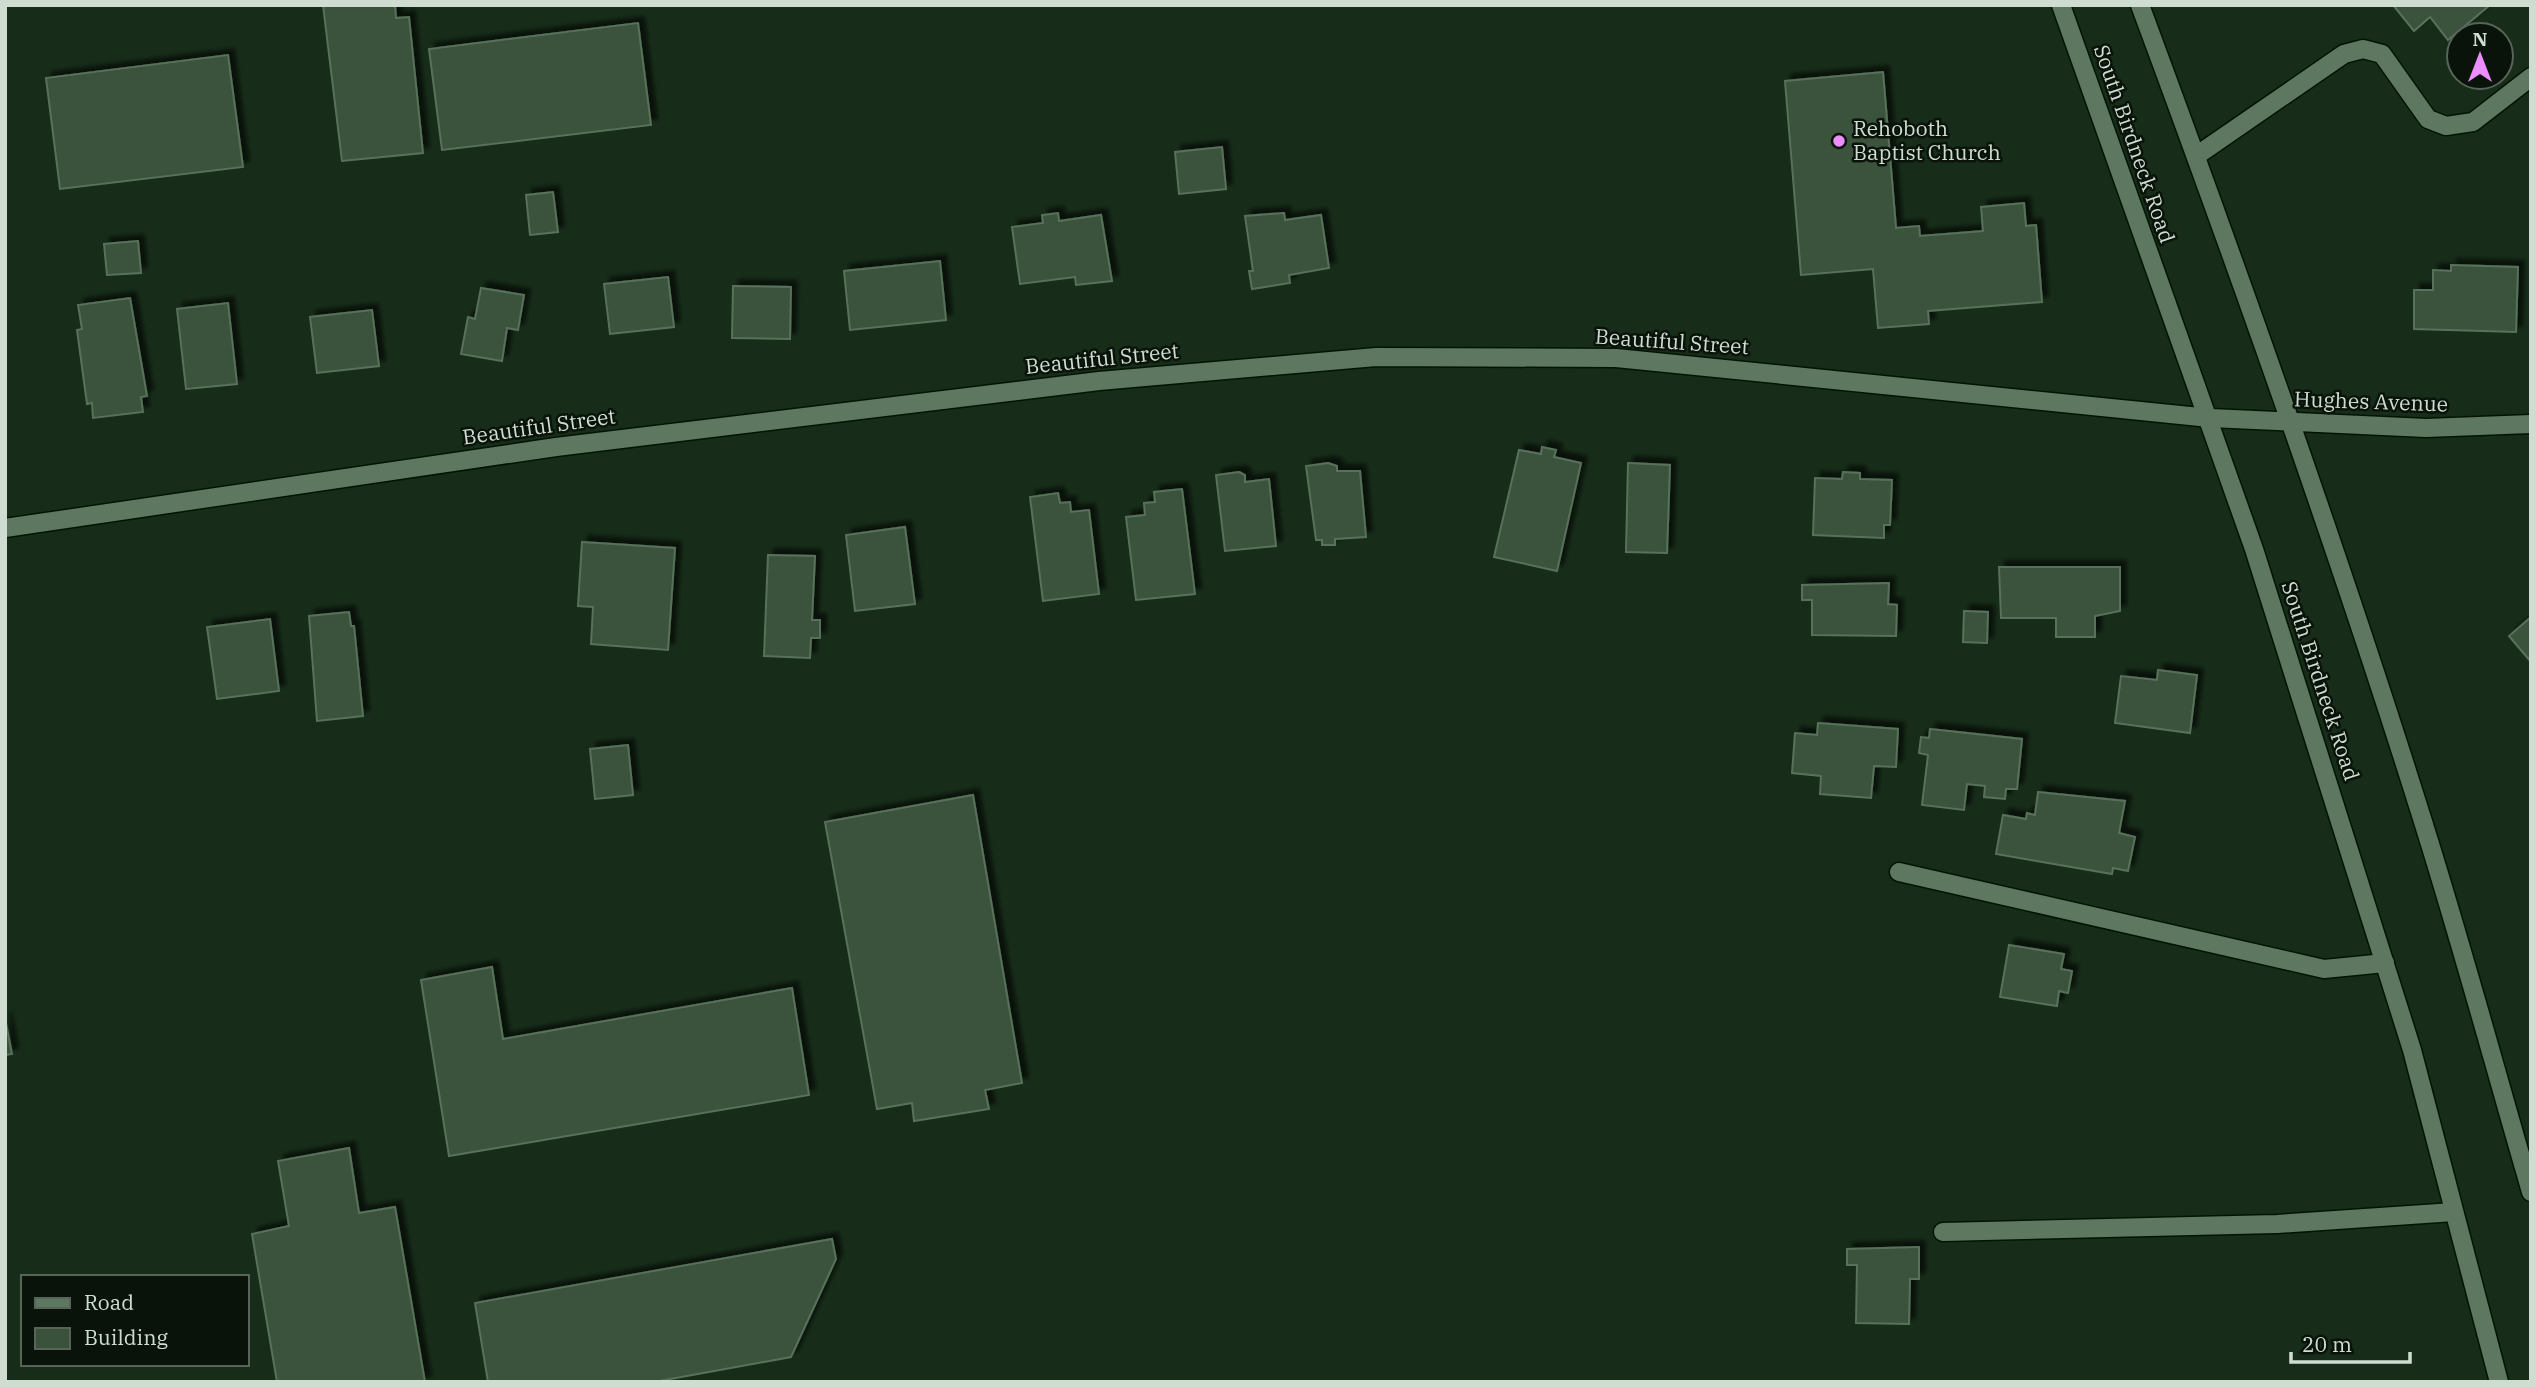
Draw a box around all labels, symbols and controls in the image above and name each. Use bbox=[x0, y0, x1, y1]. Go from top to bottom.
north arrow bbox=[2445, 21, 2515, 91]
text: N bbox=[2472, 27, 2488, 51]
street label: South Birdneck Road bbox=[2088, 41, 2182, 247]
place label: Rehoboth Baptist Church bbox=[1853, 114, 2001, 166]
marker: Rehoboth Baptist Church bbox=[1831, 133, 1847, 149]
street label: Beautiful Street bbox=[1594, 322, 1750, 360]
street label: Beautiful Street bbox=[1024, 336, 1180, 380]
street label: Hughes Avenue bbox=[2293, 384, 2449, 418]
street label: Beautiful Street bbox=[461, 401, 617, 451]
street label: South Birdneck Road bbox=[2275, 577, 2366, 784]
legend bbox=[21, 1275, 248, 1366]
text: Road bbox=[84, 1288, 134, 1316]
scale bar bbox=[2291, 1320, 2410, 1364]
text: Building bbox=[84, 1323, 169, 1351]
text: 20 m bbox=[2302, 1330, 2352, 1358]

